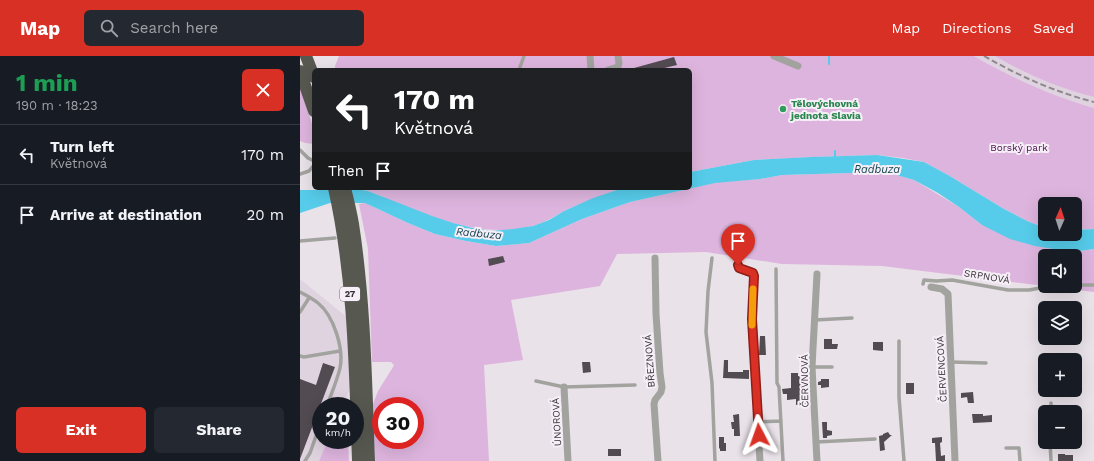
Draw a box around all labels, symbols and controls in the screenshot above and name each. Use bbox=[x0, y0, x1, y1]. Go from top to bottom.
search box bbox=[84, 10, 364, 46]
text: Map bbox=[20, 17, 60, 40]
icon: search bbox=[98, 17, 120, 39]
text: Search here bbox=[130, 19, 218, 37]
text: Map bbox=[892, 20, 920, 36]
text: Directions bbox=[942, 20, 1011, 36]
text: Saved bbox=[1033, 20, 1074, 36]
text: 1 min bbox=[16, 69, 78, 97]
button: close bbox=[242, 69, 284, 111]
text: 170 m bbox=[394, 83, 475, 116]
icon: left bbox=[328, 84, 380, 136]
text: 190 m · 18:23 bbox=[16, 98, 98, 113]
place label: Tělovýchovná jednota Slavia bbox=[790, 98, 861, 121]
marker: Tělovýchovná jednota Slavia bbox=[778, 104, 788, 114]
text: Květnová bbox=[394, 117, 473, 138]
text: Turn left bbox=[50, 138, 114, 156]
park label: Borský park bbox=[990, 142, 1048, 153]
icon: left bbox=[16, 144, 38, 166]
text: 170 m bbox=[241, 146, 284, 164]
text: Květnová bbox=[50, 156, 107, 171]
icon: arrive bbox=[372, 160, 394, 182]
text: Then bbox=[328, 162, 364, 180]
water label: Radbuza bbox=[854, 163, 900, 176]
north arrow bbox=[1038, 197, 1082, 241]
map controls bbox=[1038, 197, 1082, 449]
icon: arrive bbox=[16, 204, 38, 226]
text: Arrive at destination bbox=[50, 206, 202, 224]
text: 20 m bbox=[247, 206, 284, 224]
pin bbox=[721, 224, 755, 265]
water label: Radbuza bbox=[456, 225, 503, 242]
icon: arrive bbox=[727, 230, 749, 252]
button: sound bbox=[1038, 249, 1082, 293]
street label: SRPNOVÁ bbox=[963, 267, 1011, 286]
road number: 27 bbox=[340, 287, 360, 301]
button: layers bbox=[1038, 301, 1082, 345]
street label: BŘEZNOVÁ bbox=[642, 334, 657, 388]
street label: ČERVENCOVÁ bbox=[934, 335, 949, 403]
button: + bbox=[1038, 353, 1082, 397]
street label: ČERVNOVÁ bbox=[799, 354, 810, 408]
speed limit sign: 30 bbox=[372, 397, 424, 449]
street label: ÚNOROVÁ bbox=[550, 397, 563, 446]
button: − bbox=[1038, 405, 1082, 449]
text: 20 bbox=[326, 406, 350, 430]
button: Exit bbox=[16, 407, 146, 453]
button: Share bbox=[154, 407, 284, 453]
position arrow bbox=[738, 414, 780, 456]
text: km/h bbox=[325, 427, 351, 438]

